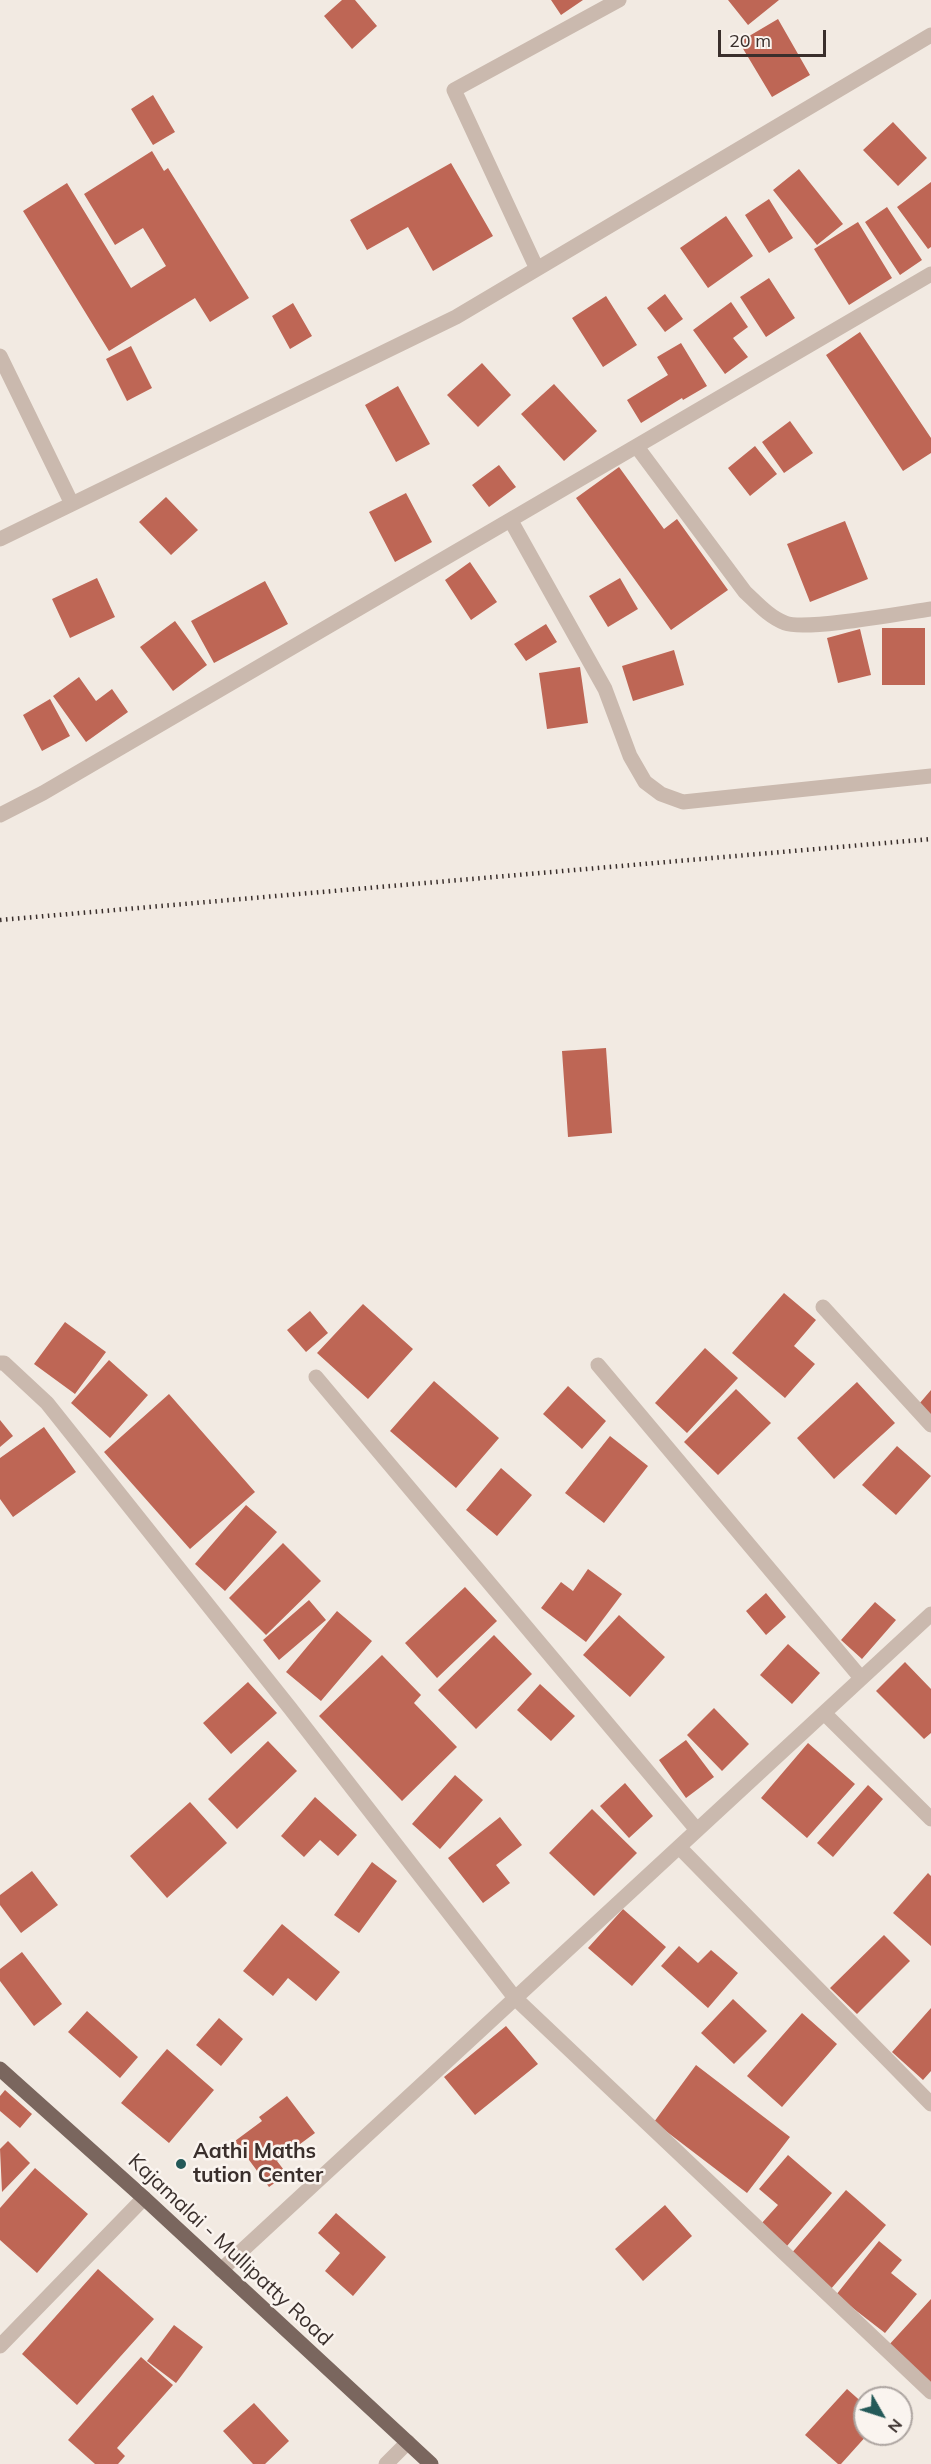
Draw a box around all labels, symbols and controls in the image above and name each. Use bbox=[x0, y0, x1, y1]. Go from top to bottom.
scale bar bbox=[721, 18, 829, 56]
text: 20 m bbox=[729, 29, 771, 52]
place label: Aathi Maths tution Center bbox=[193, 2139, 323, 2189]
street label: Kajamalai - Mullipatty Road bbox=[123, 2149, 337, 2351]
marker: Aathi Maths tution Center bbox=[174, 2157, 188, 2171]
north arrow bbox=[853, 2386, 913, 2446]
text: N bbox=[884, 2415, 907, 2437]

